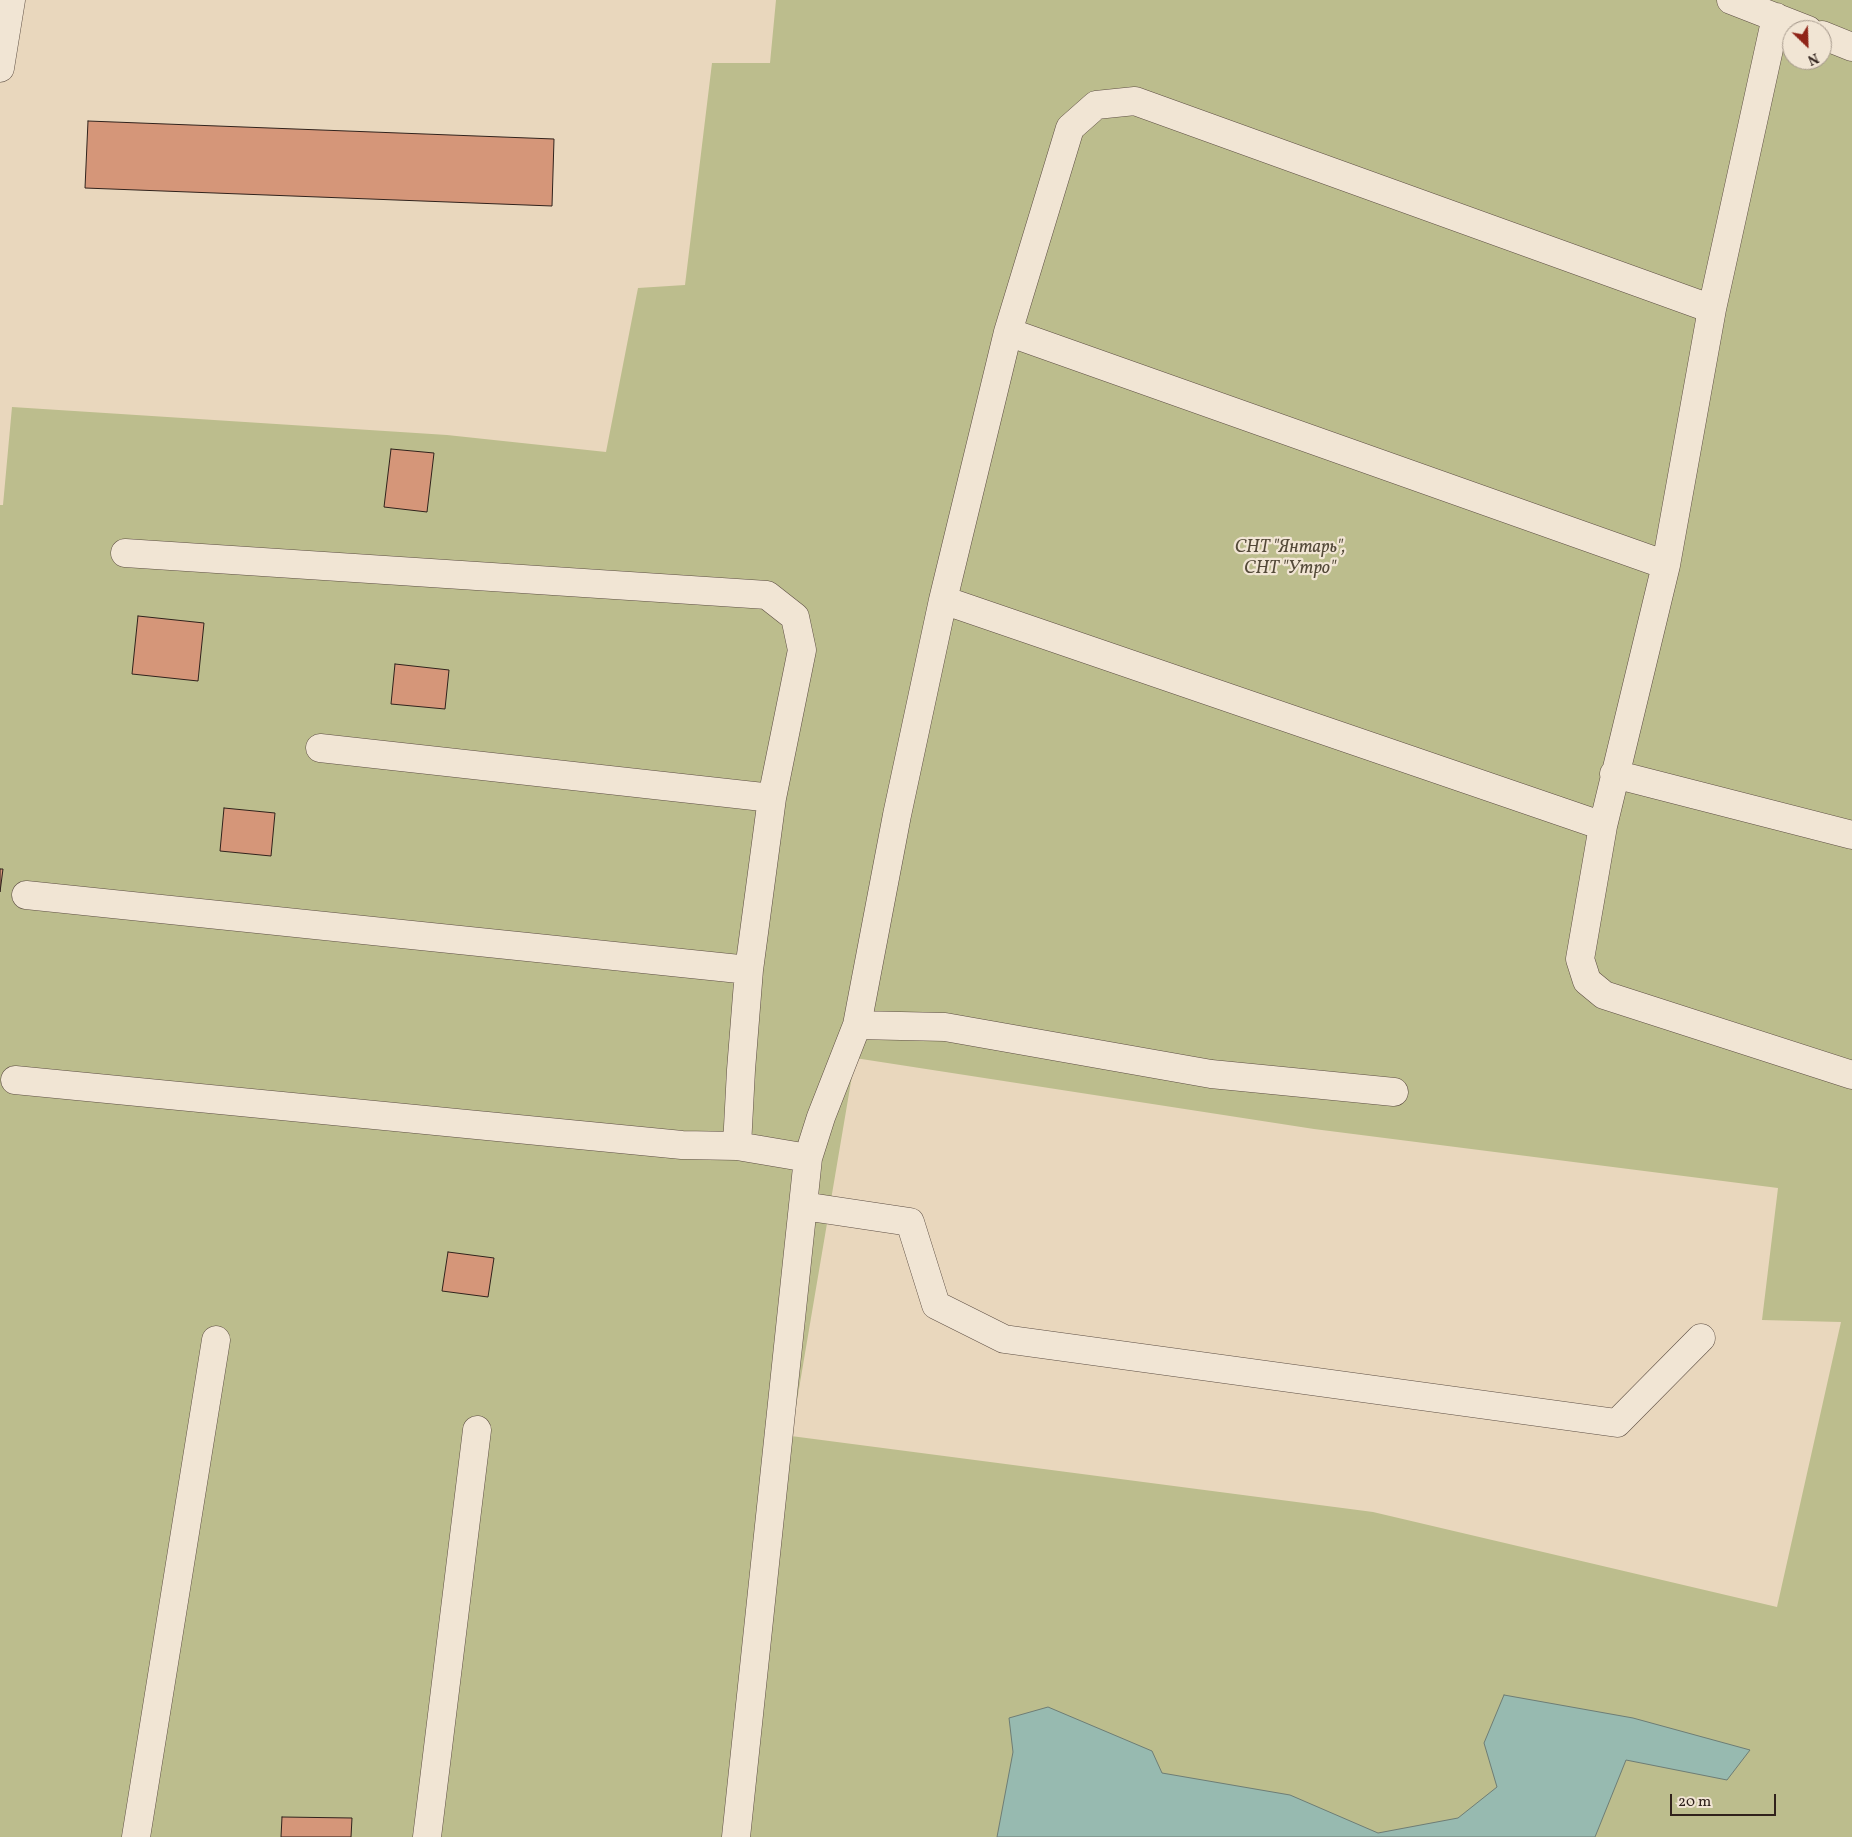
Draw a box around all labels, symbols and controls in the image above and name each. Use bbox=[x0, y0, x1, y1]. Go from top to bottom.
north arrow bbox=[1782, 20, 1832, 70]
text: N bbox=[1804, 47, 1821, 69]
park label: СНТ "Янтарь", СНТ "Утро" bbox=[1235, 538, 1345, 580]
scale bar bbox=[1672, 1784, 1778, 1816]
text: 20 m bbox=[1678, 1792, 1711, 1813]

